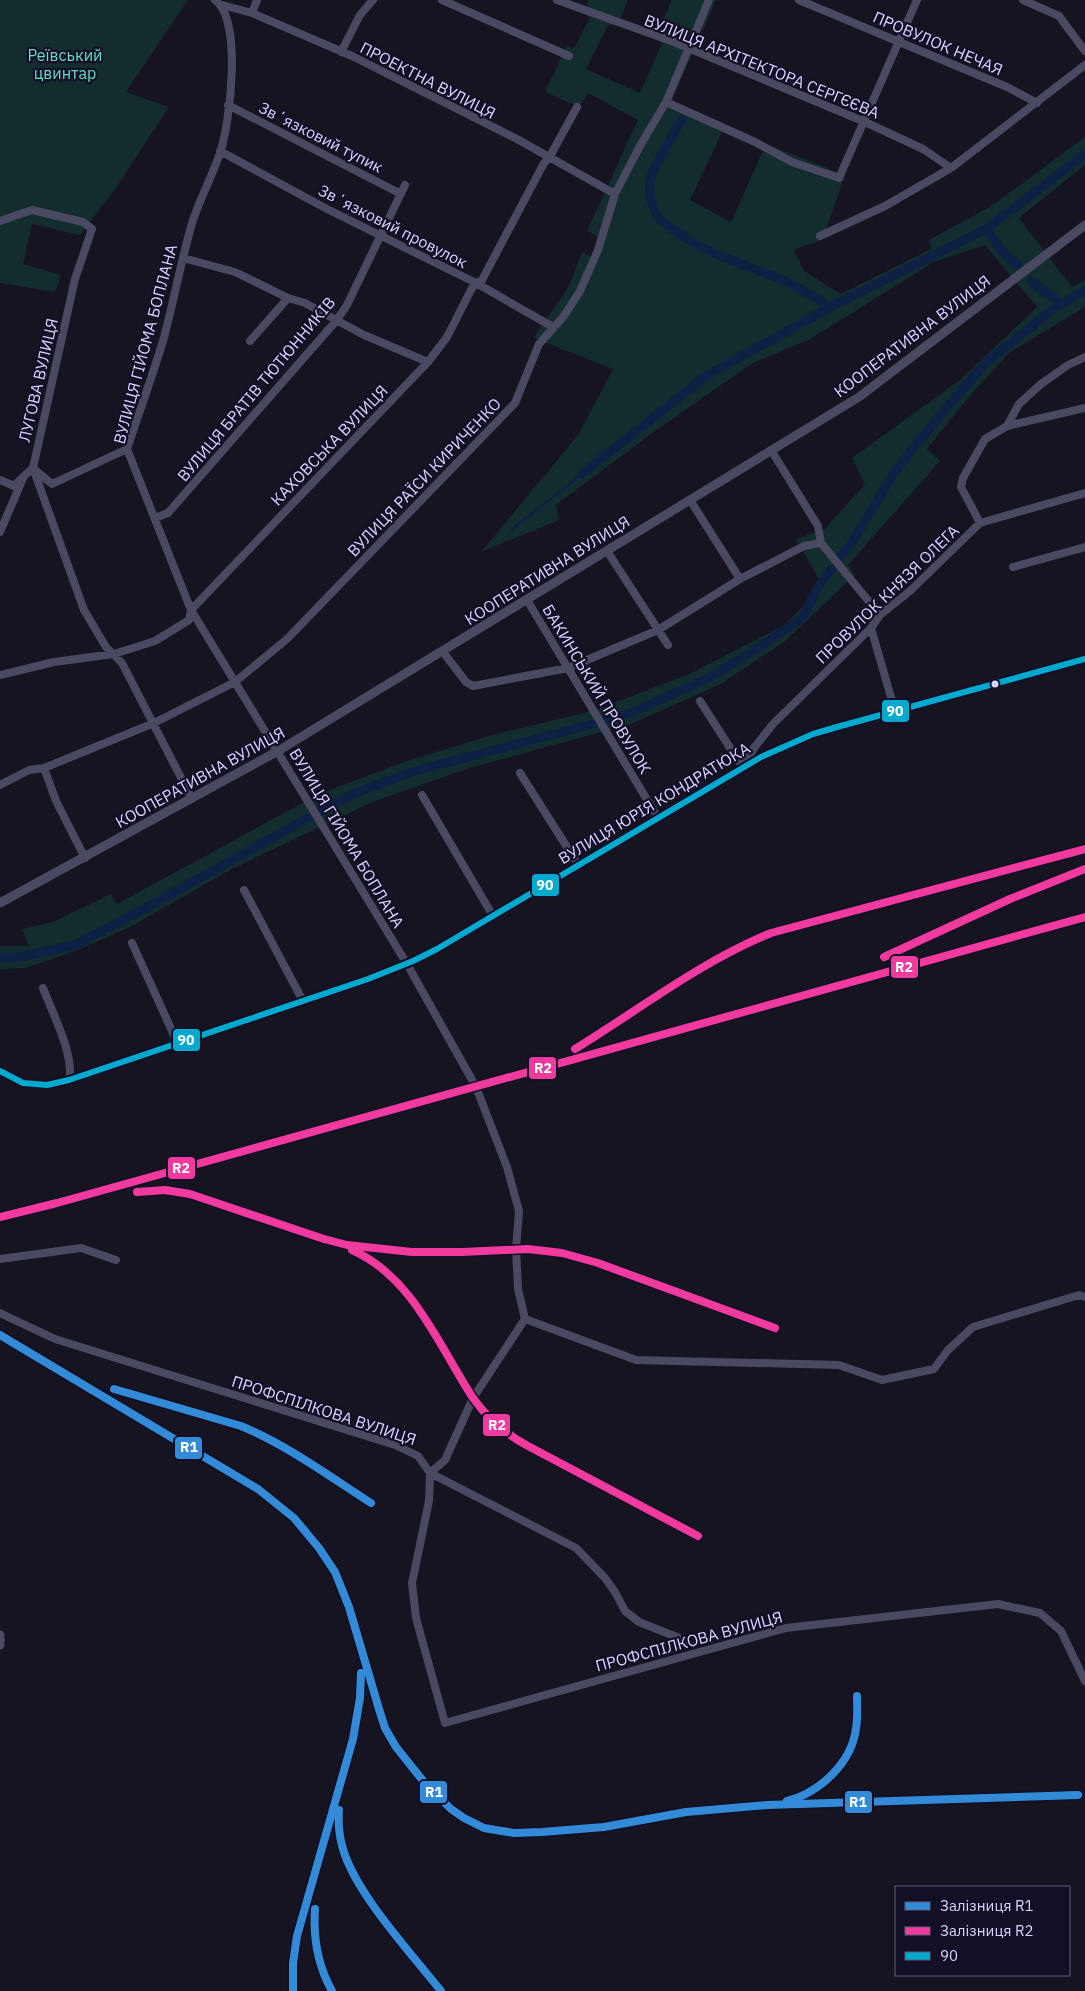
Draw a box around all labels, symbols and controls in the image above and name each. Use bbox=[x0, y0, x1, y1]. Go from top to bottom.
street label: ПРОВУЛОК НЕЧАЯ bbox=[870, 7, 1006, 79]
street label: ВУЛИЦЯ АРХІТЕКТОРА СЕРГЄЄВА bbox=[642, 10, 882, 122]
street label: ПРОЕКТНА ВУЛИЦЯ bbox=[357, 37, 499, 123]
park label: Реївський цвинтар bbox=[27, 45, 103, 83]
street label: Звʼязковий тупик bbox=[256, 97, 387, 177]
street label: Звʼязковий провулок bbox=[315, 180, 471, 272]
street label: ВУЛИЦЯ ГІЙОМА БОПЛАНА bbox=[109, 242, 181, 446]
street label: КООПЕРАТИВНА ВУЛИЦЯ bbox=[830, 271, 994, 401]
street label: ВУЛИЦЯ БРАТІВ ТЮТЮННИКІВ bbox=[173, 293, 339, 485]
street label: ЛУГОВА ВУЛИЦЯ bbox=[14, 316, 62, 444]
street label: КАХОВСЬКА ВУЛИЦЯ bbox=[266, 381, 392, 509]
street label: ВУЛИЦЯ РАЇСИ КИРИЧЕНКО bbox=[343, 394, 505, 560]
street label: КООПЕРАТИВНА ВУЛИЦЯ bbox=[461, 511, 633, 629]
street label: ПРОВУЛОК КНЯЗЯ ОЛЕГА bbox=[811, 520, 963, 668]
street label: БАКИНСЬКИЙ ПРОВУЛОК bbox=[538, 601, 656, 777]
unlabelled marker bbox=[990, 679, 1000, 689]
line badge: 90 bbox=[881, 699, 910, 723]
text: 90 bbox=[887, 702, 903, 720]
street label: КООПЕРАТИВНА ВУЛИЦЯ bbox=[112, 722, 288, 832]
street label: ВУЛИЦЯ ЮРІЯ КОНДРАТЮКА bbox=[554, 738, 754, 868]
street label: ВУЛИЦЯ ГІЙОМА БОПЛАНА bbox=[285, 745, 409, 931]
line badge: 90 bbox=[531, 873, 560, 897]
text: 90 bbox=[537, 876, 553, 894]
line badge: R2 bbox=[890, 955, 919, 979]
text: R2 bbox=[895, 958, 913, 976]
line badge: 90 bbox=[172, 1028, 201, 1052]
text: 90 bbox=[178, 1031, 194, 1049]
line badge: R2 bbox=[528, 1056, 557, 1080]
text: R2 bbox=[534, 1059, 552, 1077]
line badge: R2 bbox=[167, 1156, 196, 1180]
text: R2 bbox=[172, 1159, 190, 1177]
street label: ПРОФСПІЛКОВА ВУЛИЦЯ bbox=[229, 1371, 419, 1449]
line badge: R2 bbox=[482, 1413, 511, 1437]
text: R2 bbox=[488, 1416, 506, 1434]
line badge: R1 bbox=[174, 1436, 203, 1460]
text: R1 bbox=[180, 1438, 199, 1456]
street label: ПРОФСПІЛКОВА ВУЛИЦЯ bbox=[593, 1606, 785, 1676]
line badge: R1 bbox=[419, 1780, 448, 1804]
text: R1 bbox=[425, 1783, 444, 1801]
line badge: R1 bbox=[844, 1790, 873, 1814]
text: R1 bbox=[849, 1793, 868, 1811]
legend bbox=[895, 1886, 1070, 1976]
text: Залізниця R1 bbox=[940, 1896, 1034, 1915]
text: Залізниця R2 bbox=[940, 1921, 1034, 1940]
text: 90 bbox=[940, 1946, 958, 1965]

